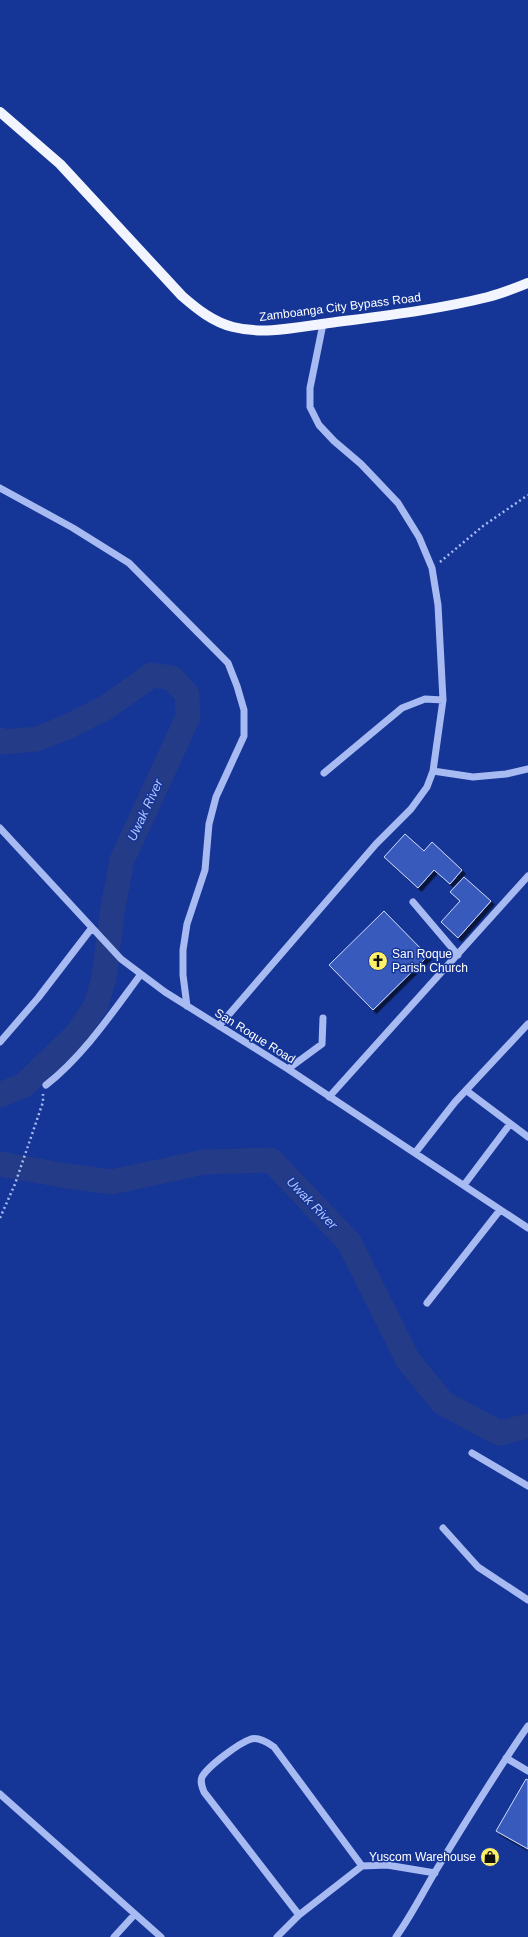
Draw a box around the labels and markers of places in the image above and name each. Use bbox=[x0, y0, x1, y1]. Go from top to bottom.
place label: San Roque Parish Church bbox=[392, 947, 468, 975]
church icon: San Roque Parish Church bbox=[367, 950, 389, 972]
shop icon: Yuscom Warehouse bbox=[479, 1846, 501, 1868]
place label: Yuscom Warehouse bbox=[369, 1850, 476, 1864]

